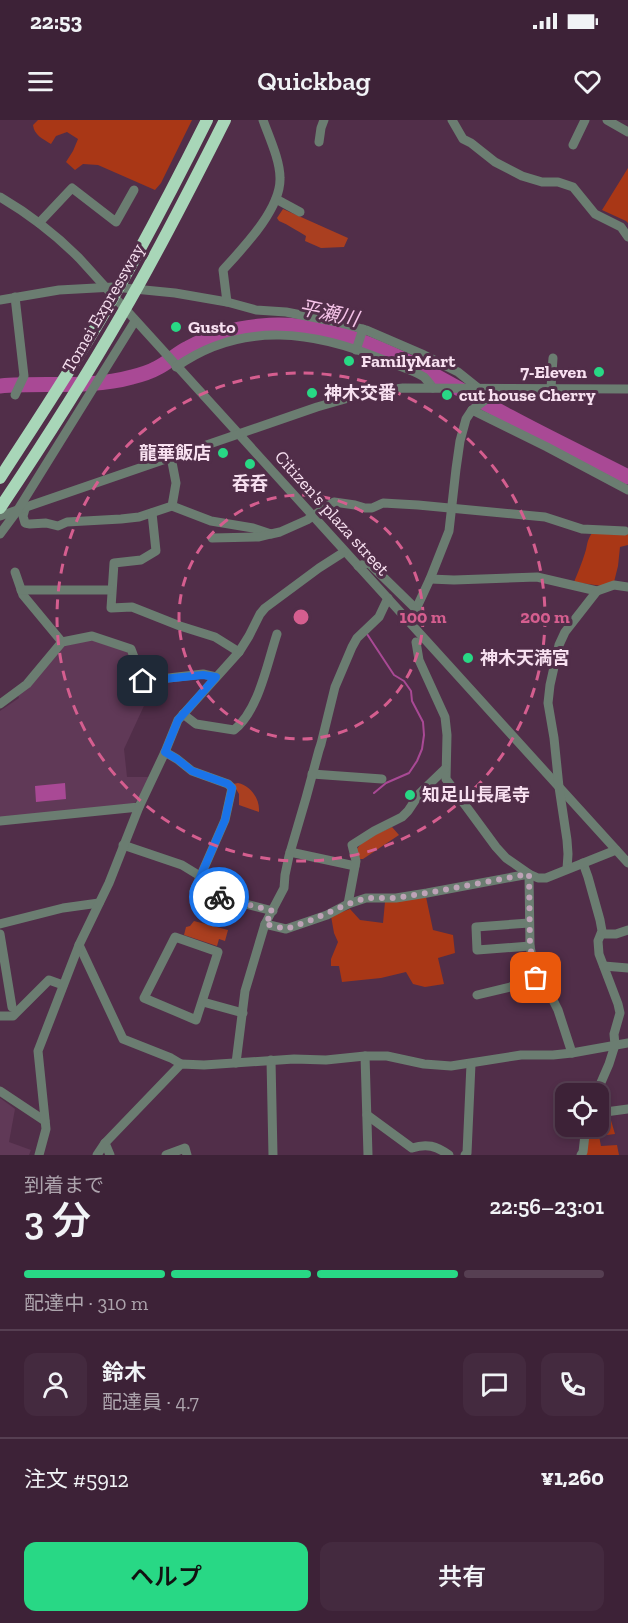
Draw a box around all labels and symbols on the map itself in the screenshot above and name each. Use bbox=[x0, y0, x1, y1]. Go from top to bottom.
street label: Tomei Expressway bbox=[57, 239, 149, 376]
water label: 平瀬川 bbox=[297, 295, 363, 331]
place label: Gusto bbox=[188, 316, 236, 338]
marker: Gusto bbox=[169, 320, 183, 334]
place label: FamilyMart bbox=[361, 350, 456, 372]
marker: FamilyMart bbox=[342, 354, 356, 368]
place label: 7-Eleven bbox=[520, 361, 587, 383]
marker: 7-Eleven bbox=[592, 365, 606, 379]
place label: 神木交番 bbox=[324, 382, 396, 404]
place label: cut house Cherry bbox=[459, 384, 596, 406]
marker: 神木交番 bbox=[305, 386, 319, 400]
marker: cut house Cherry bbox=[440, 388, 454, 402]
place label: 龍華飯店 bbox=[139, 442, 211, 464]
marker: 龍華飯店 bbox=[216, 446, 230, 460]
street label: Citizen's plaza street bbox=[270, 446, 394, 580]
marker: 呑呑 bbox=[243, 457, 257, 471]
place label: 呑呑 bbox=[232, 473, 268, 495]
text: 100 m bbox=[399, 606, 447, 628]
text: 200 m bbox=[520, 606, 570, 628]
centre of rings bbox=[291, 607, 311, 627]
place label: 神木天満宮 bbox=[480, 647, 570, 669]
marker: 神木天満宮 bbox=[461, 651, 475, 665]
pin bbox=[117, 655, 168, 706]
place label: 知足山長尾寺 bbox=[422, 784, 530, 806]
marker: 知足山長尾寺 bbox=[403, 788, 417, 802]
courier bbox=[189, 867, 249, 927]
pin bbox=[510, 952, 561, 1003]

